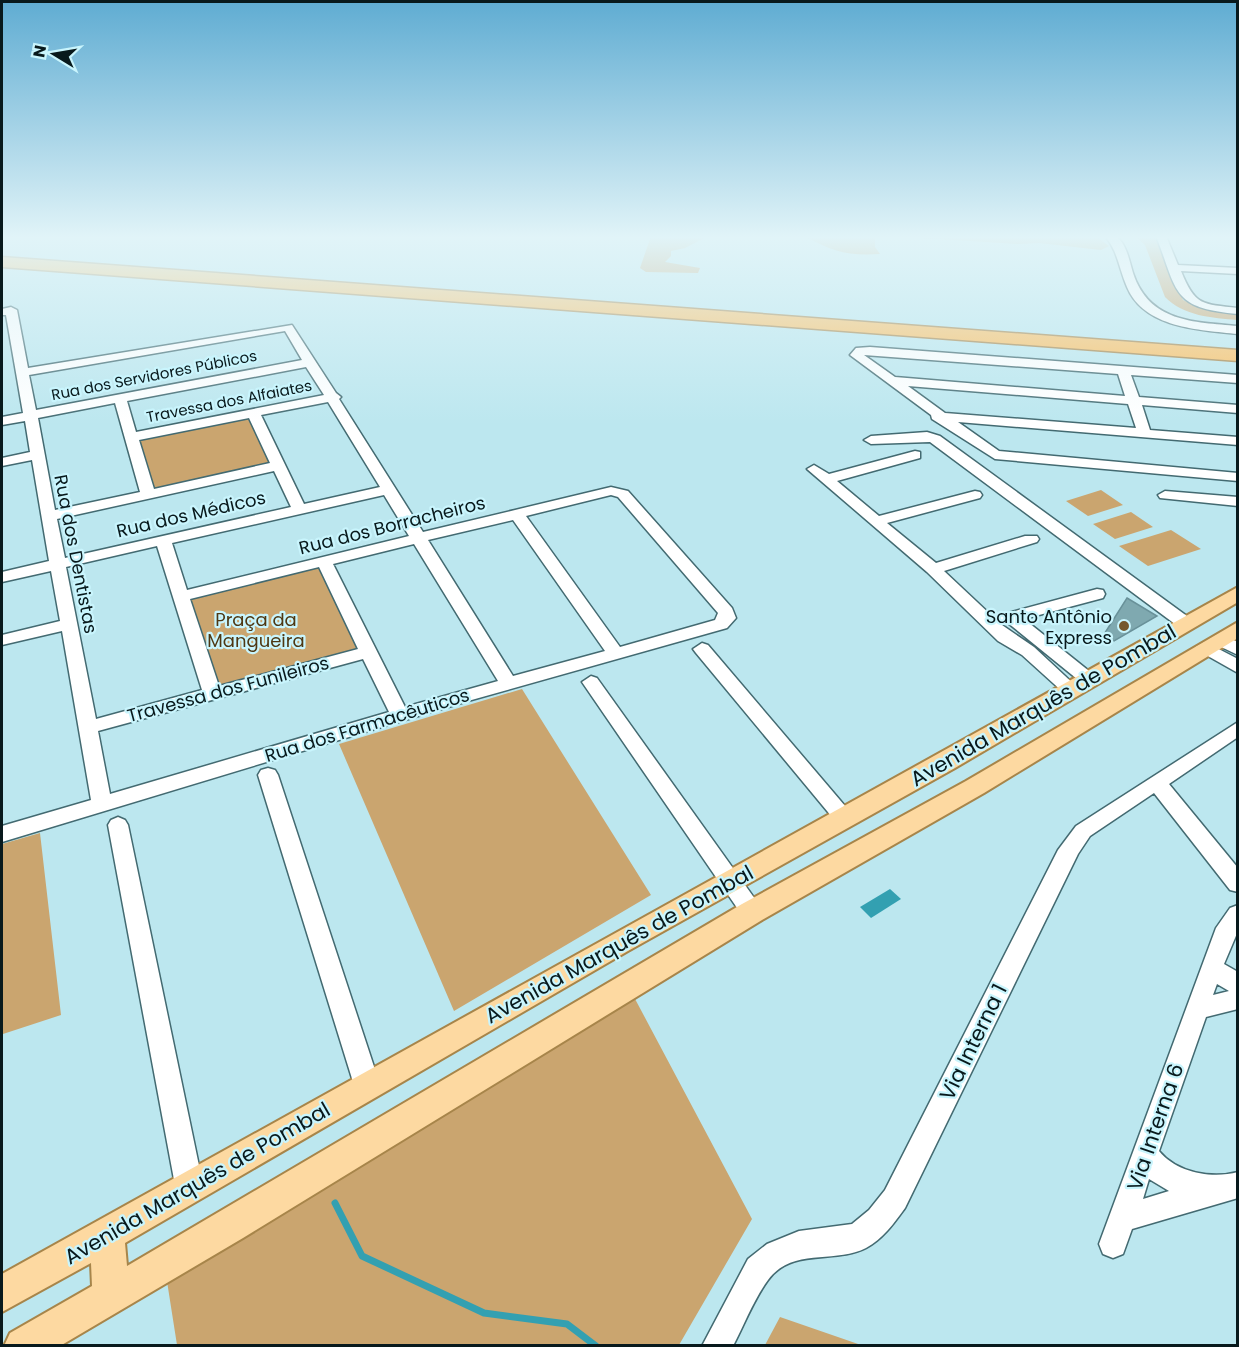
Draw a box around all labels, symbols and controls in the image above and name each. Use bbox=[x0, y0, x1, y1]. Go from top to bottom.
north arrow bbox=[24, 24, 84, 84]
text: N bbox=[27, 43, 52, 59]
street label: Rua dos Servidores Públicos bbox=[49, 345, 259, 405]
street label: Travessa dos Alfaiates bbox=[144, 375, 314, 427]
street label: Rua dos Dentistas bbox=[48, 472, 104, 636]
street label: Rua dos Médicos bbox=[114, 485, 268, 543]
street label: Rua dos Borracheiros bbox=[296, 490, 488, 560]
place label: Santo Antônio Express bbox=[986, 604, 1112, 650]
park label: Praça da Mangueira bbox=[207, 607, 305, 653]
street label: Avenida Marquês de Pombal bbox=[905, 617, 1181, 793]
marker: Santo Antônio Express bbox=[1117, 619, 1131, 633]
street label: Travessa dos Funileiros bbox=[124, 650, 332, 728]
street label: Rua dos Farmacêuticos bbox=[262, 682, 472, 768]
street label: Avenida Marquês de Pombal bbox=[480, 858, 758, 1030]
street label: Via Interna 1 bbox=[932, 979, 1014, 1105]
street label: Via Interna 6 bbox=[1120, 1059, 1190, 1195]
street label: Avenida Marquês de Pombal bbox=[59, 1095, 335, 1271]

